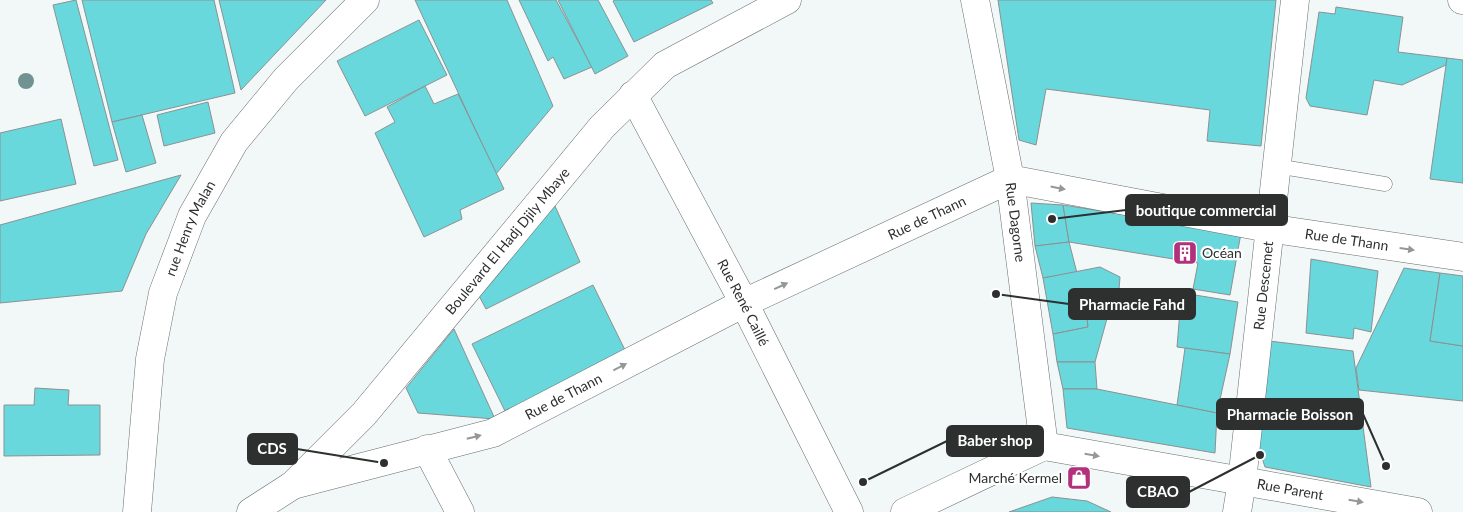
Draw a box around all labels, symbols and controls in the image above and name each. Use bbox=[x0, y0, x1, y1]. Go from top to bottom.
street label: Boulevard El Hadj Djily Mbaye bbox=[441, 164, 573, 318]
street label: rue Henry Malan bbox=[161, 177, 218, 278]
street label: Rue Dagorne bbox=[1003, 181, 1030, 263]
one-way arrow bbox=[1050, 184, 1065, 192]
street label: Rue de Thann bbox=[885, 192, 968, 243]
callout: boutique commercial bbox=[1126, 195, 1287, 225]
text: boutique commercial bbox=[1136, 201, 1276, 219]
street label: Rue de Thann bbox=[1304, 225, 1390, 254]
building icon: Océan bbox=[1172, 240, 1198, 266]
street label: Rue Descemet bbox=[1250, 240, 1276, 331]
place label: Océan bbox=[1202, 244, 1242, 261]
one-way arrow bbox=[1400, 245, 1416, 253]
street label: Rue René Caillé bbox=[714, 256, 773, 349]
one-way arrow bbox=[774, 282, 788, 290]
callout: Pharmacie Fahd bbox=[1069, 289, 1195, 319]
text: Pharmacie Fahd bbox=[1079, 295, 1185, 313]
one-way arrow bbox=[613, 363, 627, 371]
street label: Rue de Thann bbox=[522, 369, 605, 423]
callout: Pharmacie Boisson bbox=[1217, 399, 1363, 429]
text: Pharmacie Boisson bbox=[1227, 405, 1353, 423]
callout: Baber shop bbox=[947, 426, 1043, 456]
text: Baber shop bbox=[957, 431, 1033, 449]
one-way arrow bbox=[467, 433, 482, 441]
callout: CDS bbox=[248, 434, 297, 464]
text: CDS bbox=[257, 439, 287, 457]
one-way arrow bbox=[1085, 451, 1101, 459]
shop icon: Marché Kermel bbox=[1066, 465, 1092, 491]
place label: Marché Kermel bbox=[969, 469, 1062, 486]
street label: Rue Parent bbox=[1256, 475, 1325, 503]
callout: CBAO bbox=[1127, 477, 1189, 507]
text: CBAO bbox=[1137, 482, 1179, 500]
one-way arrow bbox=[1348, 497, 1364, 505]

